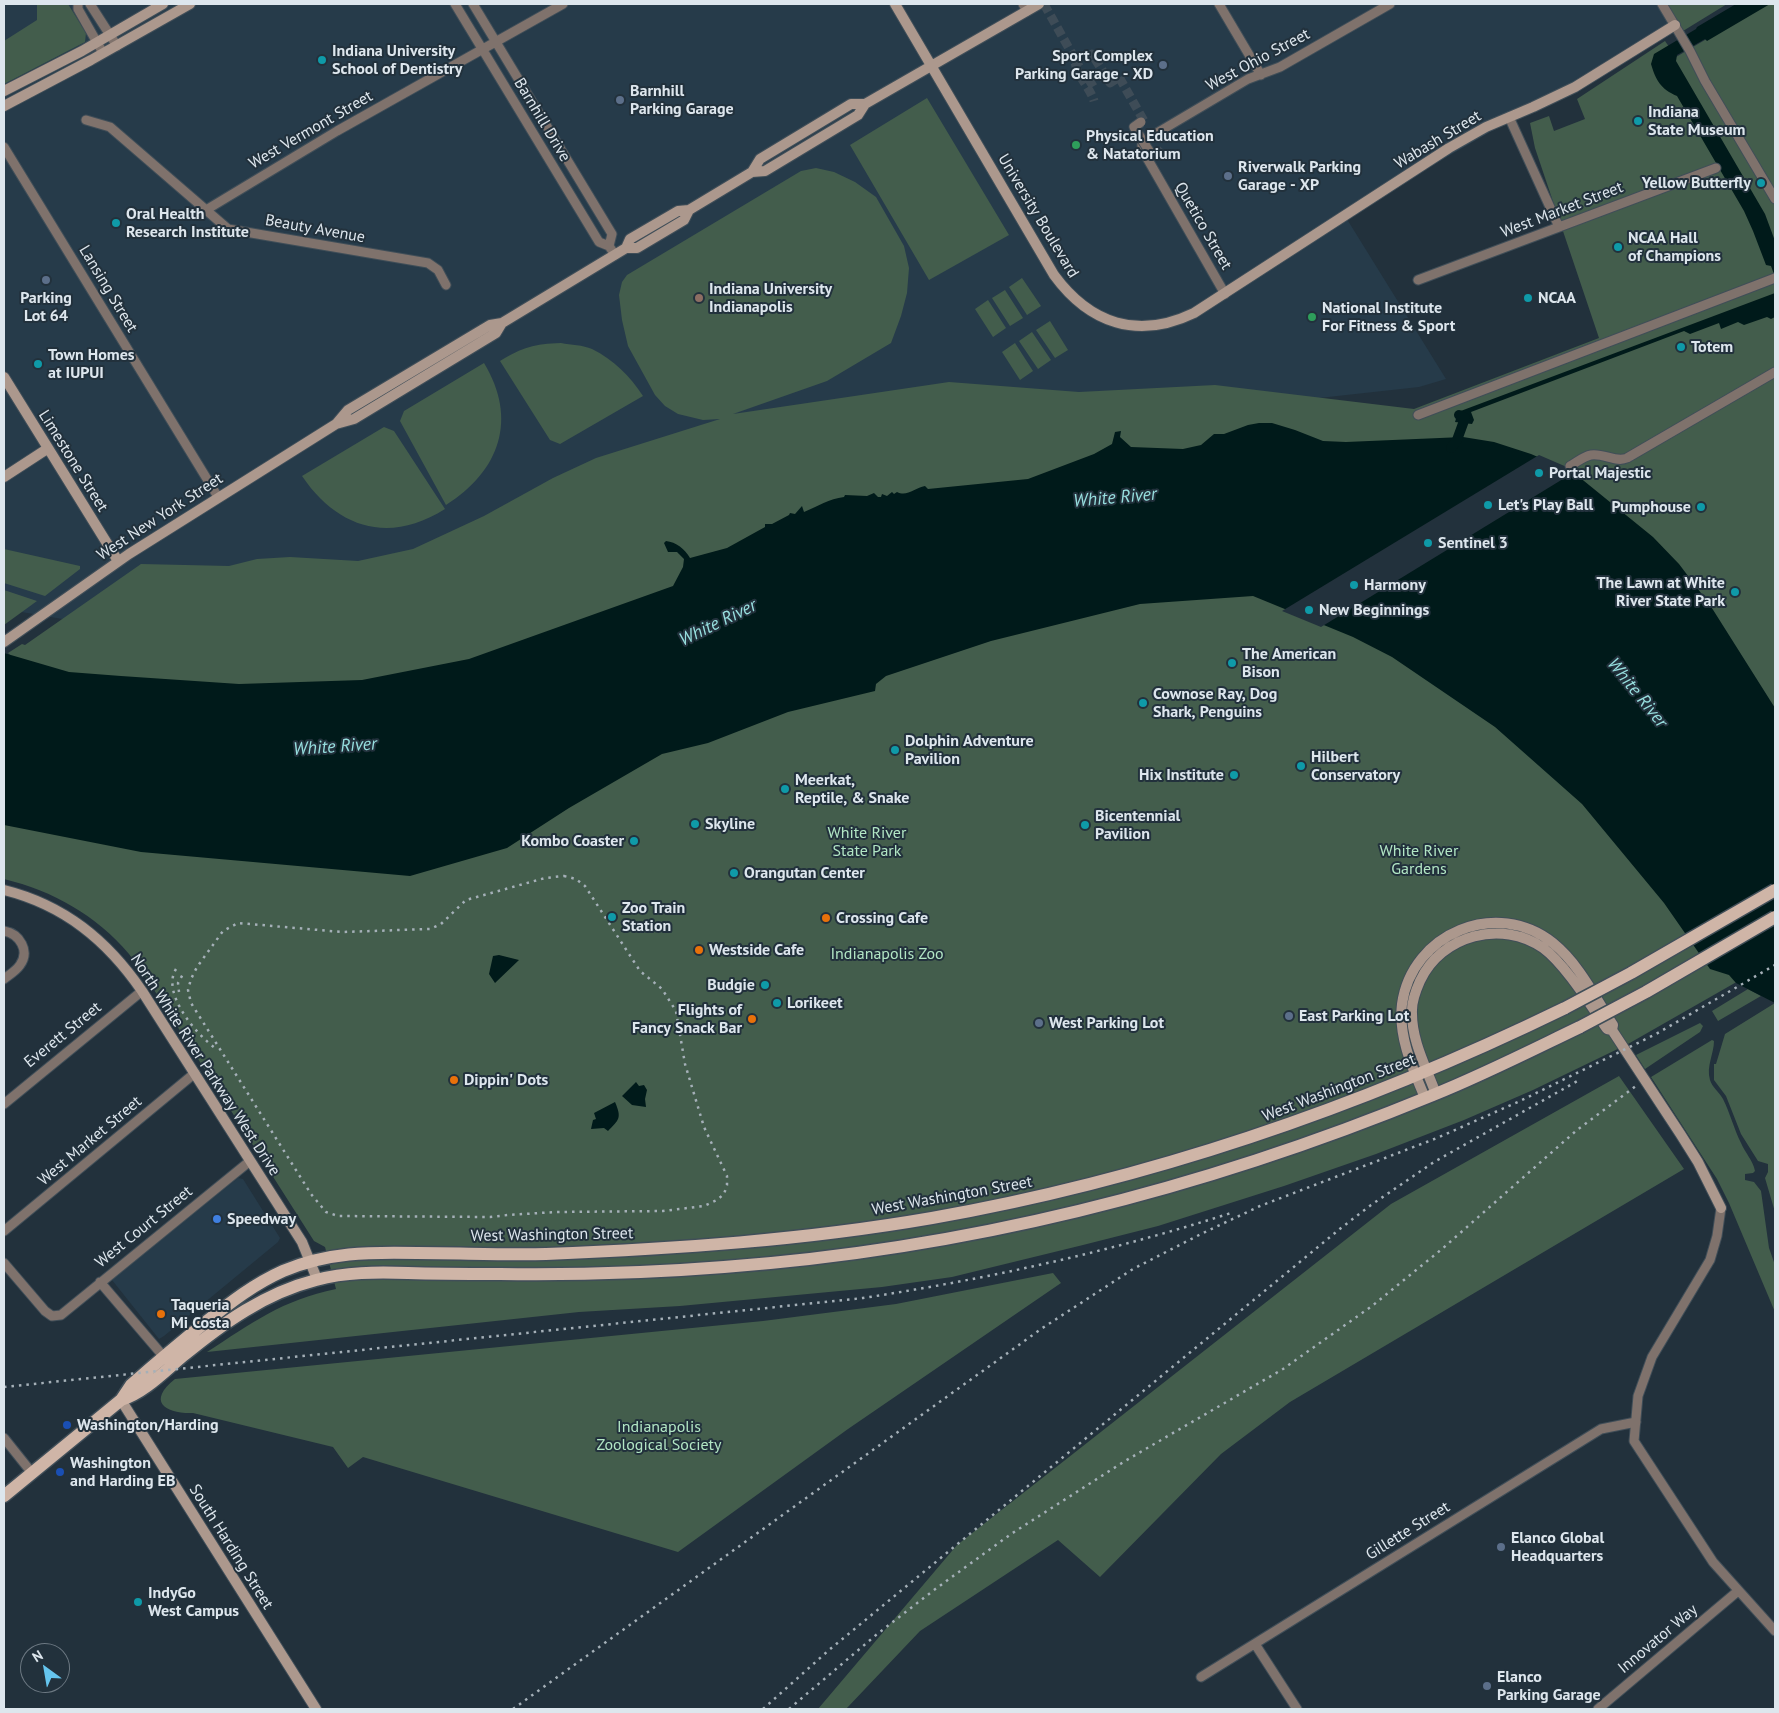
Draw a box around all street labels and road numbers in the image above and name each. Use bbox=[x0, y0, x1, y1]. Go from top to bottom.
street label: West Ohio Street bbox=[1203, 25, 1313, 95]
street label: Barnhill Drive bbox=[510, 75, 574, 165]
street label: West Vermont Street bbox=[246, 87, 376, 173]
street label: Wabash Street bbox=[1391, 107, 1485, 173]
street label: University Boulevard bbox=[993, 150, 1083, 282]
street label: West Market Street bbox=[1498, 178, 1626, 242]
street label: Quetico Street bbox=[1170, 179, 1236, 273]
street label: Beauty Avenue bbox=[264, 211, 366, 247]
street label: Lansing Street bbox=[74, 242, 142, 336]
street label: Limestone Street bbox=[34, 407, 112, 515]
street label: West New York Street bbox=[93, 469, 227, 565]
street label: North White River Parkway West Drive bbox=[126, 950, 284, 1180]
street label: Everett Street bbox=[21, 998, 105, 1072]
street label: West Washington Street bbox=[1260, 1050, 1418, 1126]
street label: West Market Street bbox=[34, 1092, 146, 1190]
street label: West Washington Street bbox=[870, 1172, 1034, 1220]
street label: West Court Street bbox=[92, 1182, 196, 1272]
street label: West Washington Street bbox=[471, 1224, 633, 1246]
street label: South Harding Street bbox=[185, 1481, 277, 1613]
street label: Gillette Street bbox=[1362, 1498, 1454, 1564]
street label: Innovator Way bbox=[1614, 1600, 1702, 1678]

